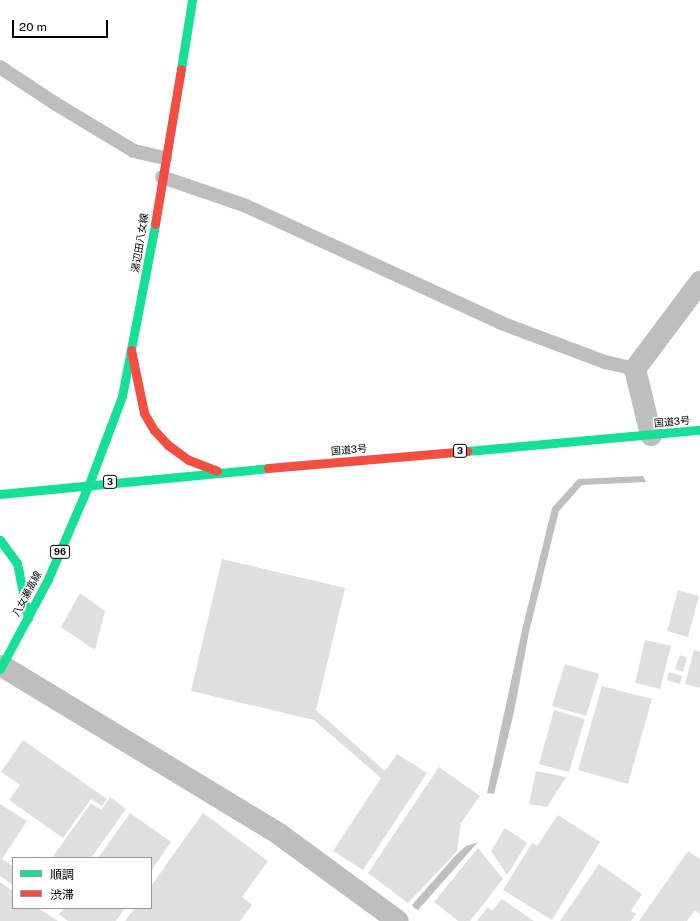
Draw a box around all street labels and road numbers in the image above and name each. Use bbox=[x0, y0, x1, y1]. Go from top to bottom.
street label: 湯辺田八女線 bbox=[129, 212, 151, 274]
street label: 国道3号 bbox=[653, 414, 691, 430]
street label: 国道3号 bbox=[330, 442, 368, 458]
road number: 3 bbox=[453, 444, 467, 458]
road number: 3 bbox=[103, 475, 117, 489]
road number: 96 bbox=[50, 545, 70, 559]
street label: 八女瀬高線 bbox=[10, 569, 44, 619]

